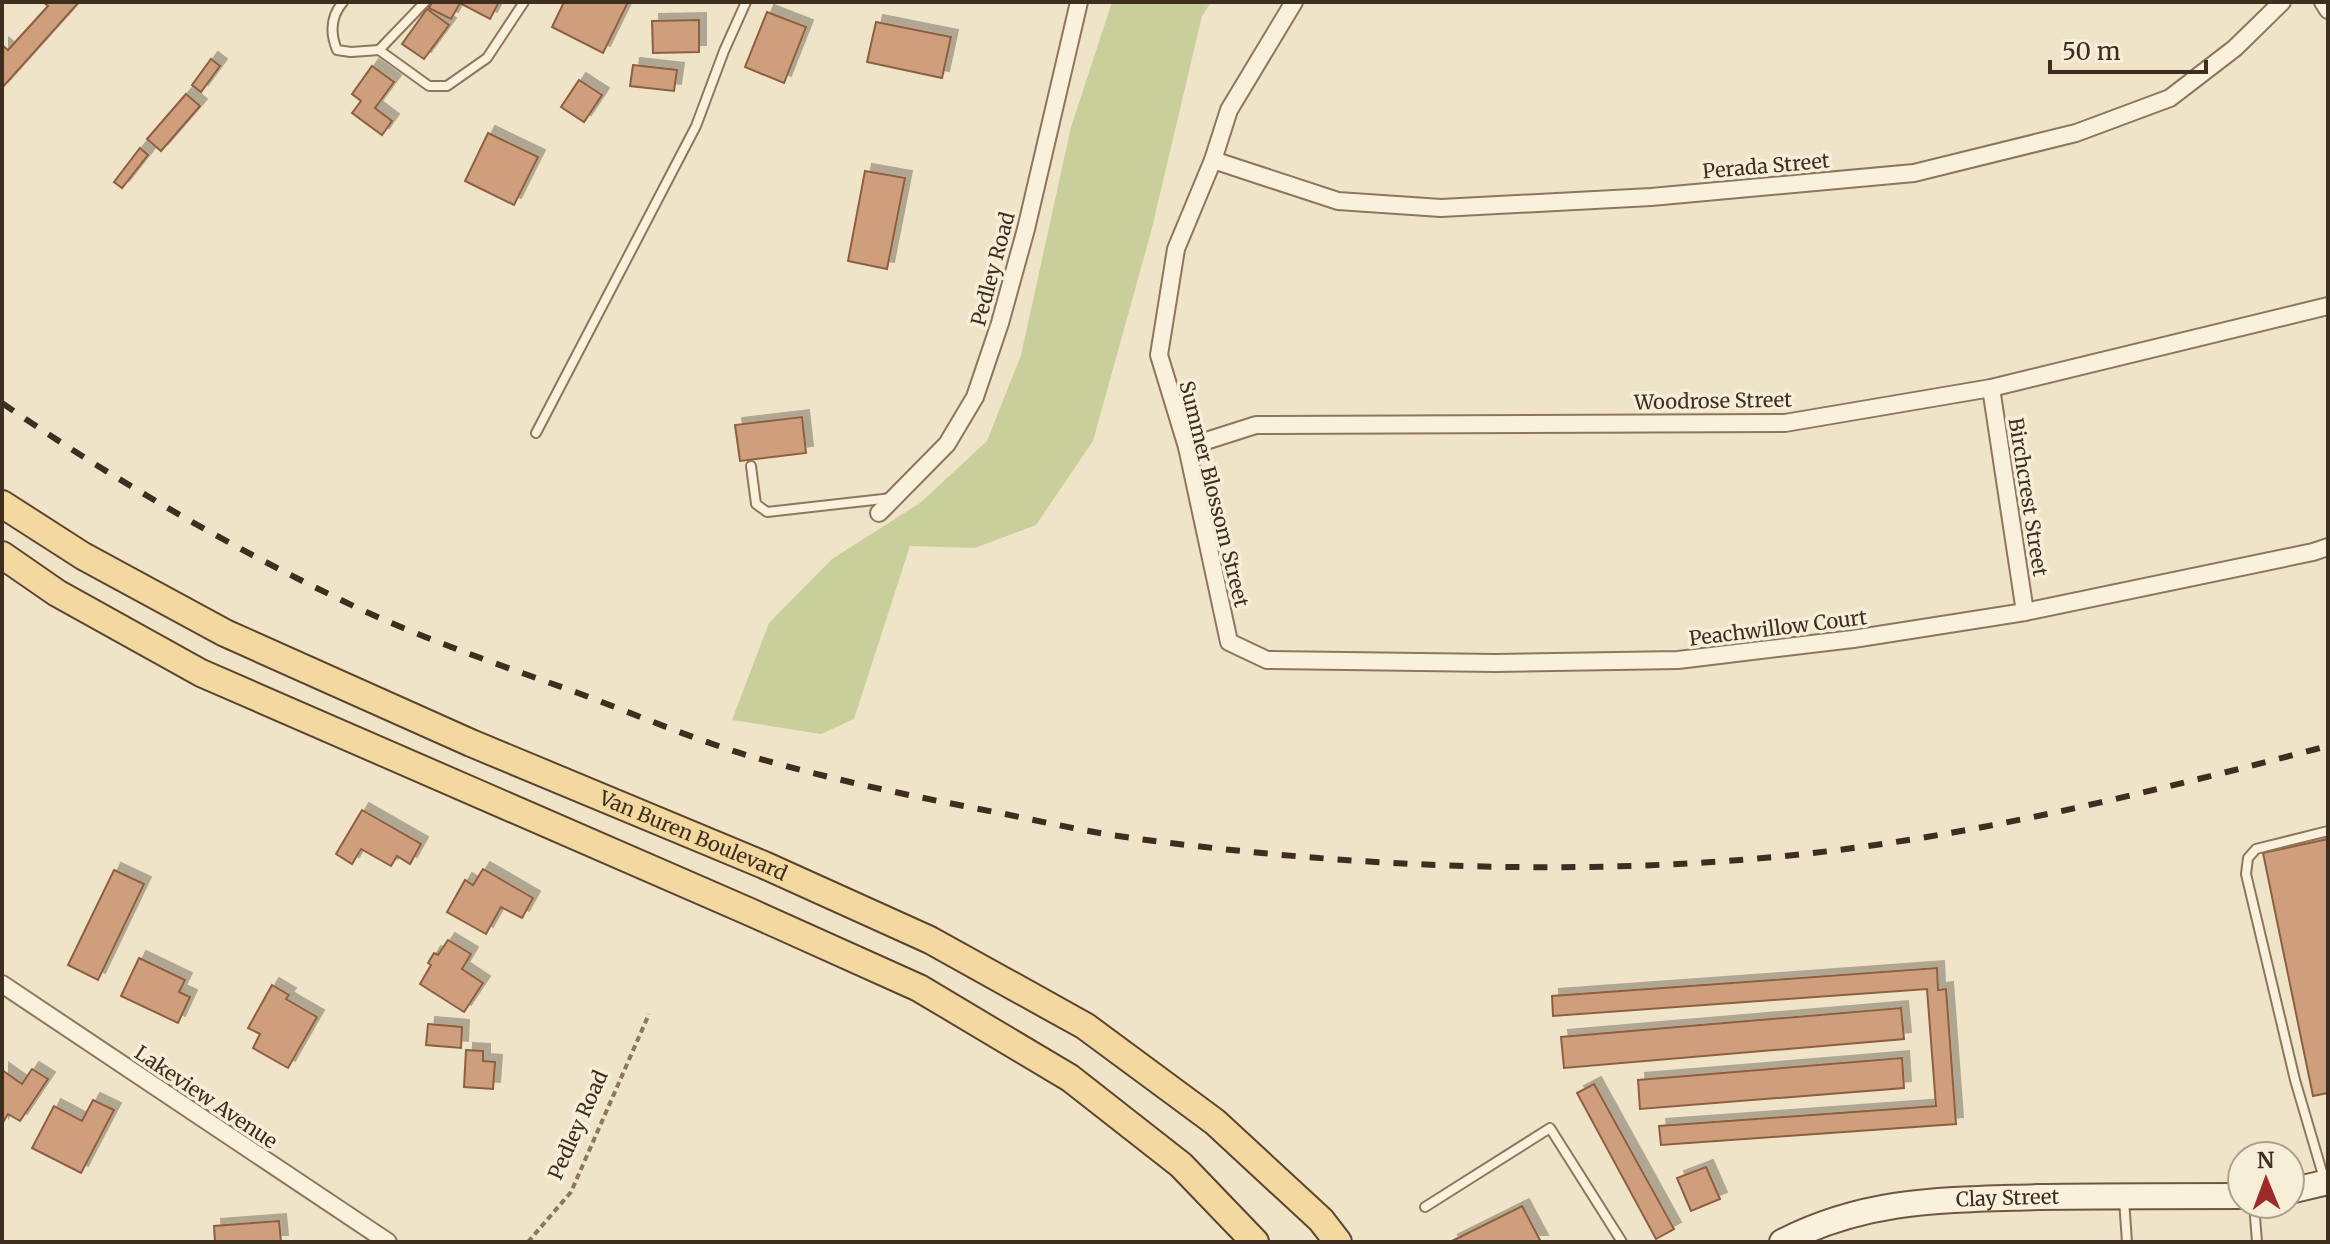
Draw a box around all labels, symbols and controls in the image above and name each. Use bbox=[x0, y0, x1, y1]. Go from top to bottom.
scale bar bbox=[2050, 24, 2206, 74]
text: 50 m bbox=[2062, 36, 2121, 67]
street label: Perada Street bbox=[1701, 147, 1831, 184]
street label: Pedley Road bbox=[965, 209, 1020, 329]
street label: Summer Blossom Street bbox=[1174, 378, 1255, 610]
street label: Woodrose Street bbox=[1633, 387, 1792, 414]
street label: Birchcrest Street bbox=[2004, 416, 2053, 578]
street label: Peachwillow Court bbox=[1687, 604, 1869, 651]
street label: Van Buren Boulevard bbox=[595, 785, 791, 886]
street label: Lakeview Avenue bbox=[130, 1040, 282, 1154]
street label: Pedley Road bbox=[542, 1066, 613, 1183]
north arrow bbox=[2226, 1140, 2306, 1220]
text: N bbox=[2257, 1146, 2275, 1174]
street label: Clay Street bbox=[1955, 1184, 2060, 1212]

